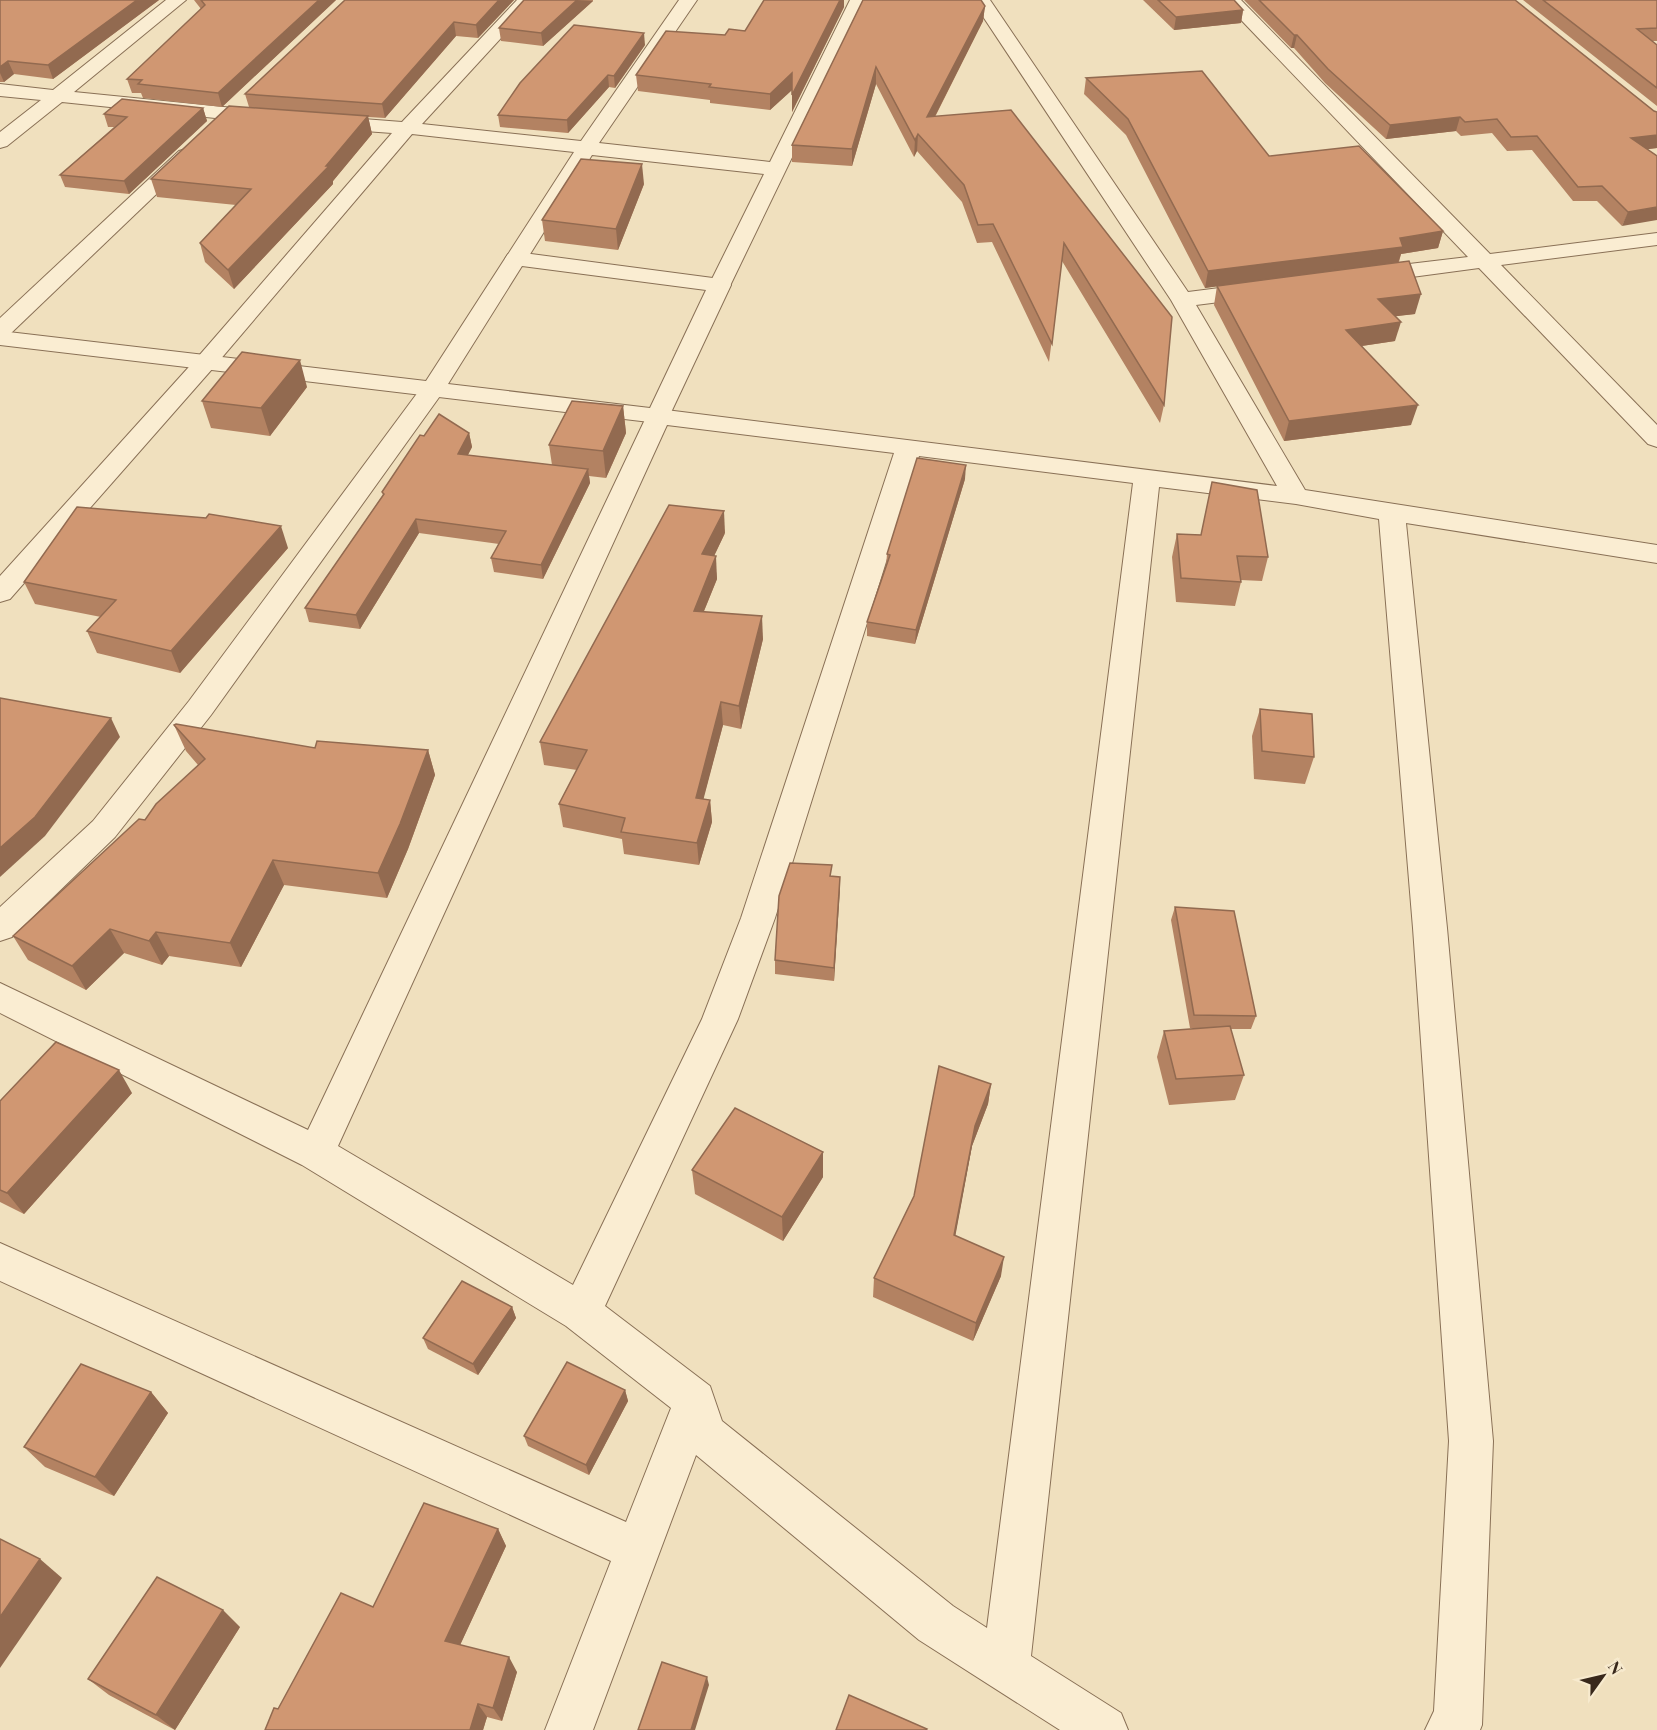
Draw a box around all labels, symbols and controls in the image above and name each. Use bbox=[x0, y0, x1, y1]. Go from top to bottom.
north arrow bbox=[1573, 1646, 1633, 1706]
text: N bbox=[1604, 1657, 1628, 1678]

